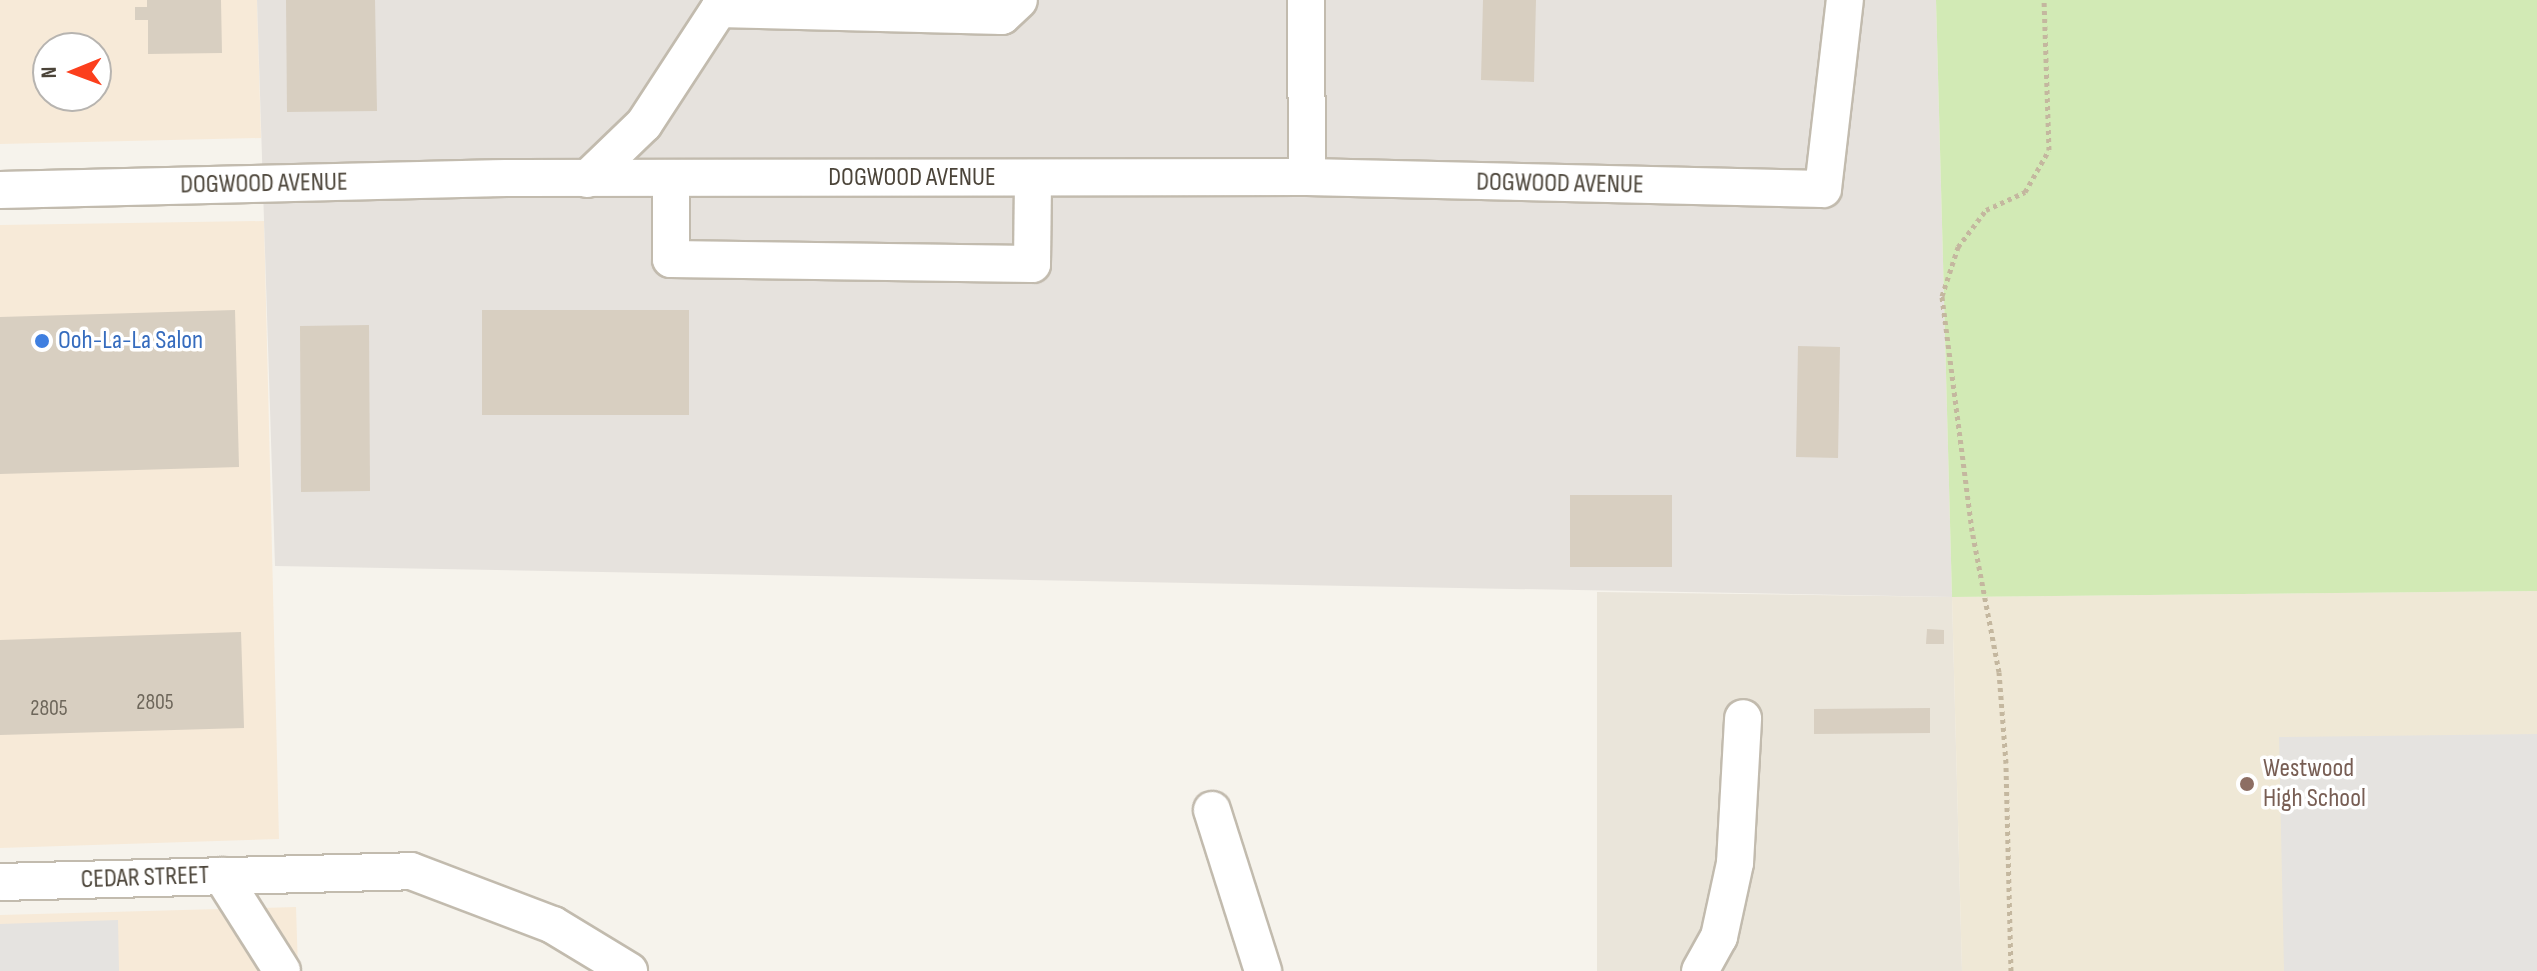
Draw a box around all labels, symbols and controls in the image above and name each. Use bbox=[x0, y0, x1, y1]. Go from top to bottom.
north arrow bbox=[32, 32, 112, 112]
text: N bbox=[36, 66, 63, 79]
street label: DOGWOOD AVENUE bbox=[828, 162, 996, 194]
street label: DOGWOOD AVENUE bbox=[180, 167, 348, 201]
street label: DOGWOOD AVENUE bbox=[1476, 167, 1644, 201]
place label: Ooh-La-La Salon bbox=[58, 325, 203, 357]
marker: Ooh-La-La Salon bbox=[33, 332, 51, 350]
house number: 2805 bbox=[136, 690, 174, 716]
house number: 2805 bbox=[30, 696, 68, 722]
place label: Westwood High School bbox=[2263, 753, 2366, 814]
marker: Westwood High School bbox=[2238, 775, 2256, 793]
street label: CEDAR STREET bbox=[80, 860, 210, 896]

